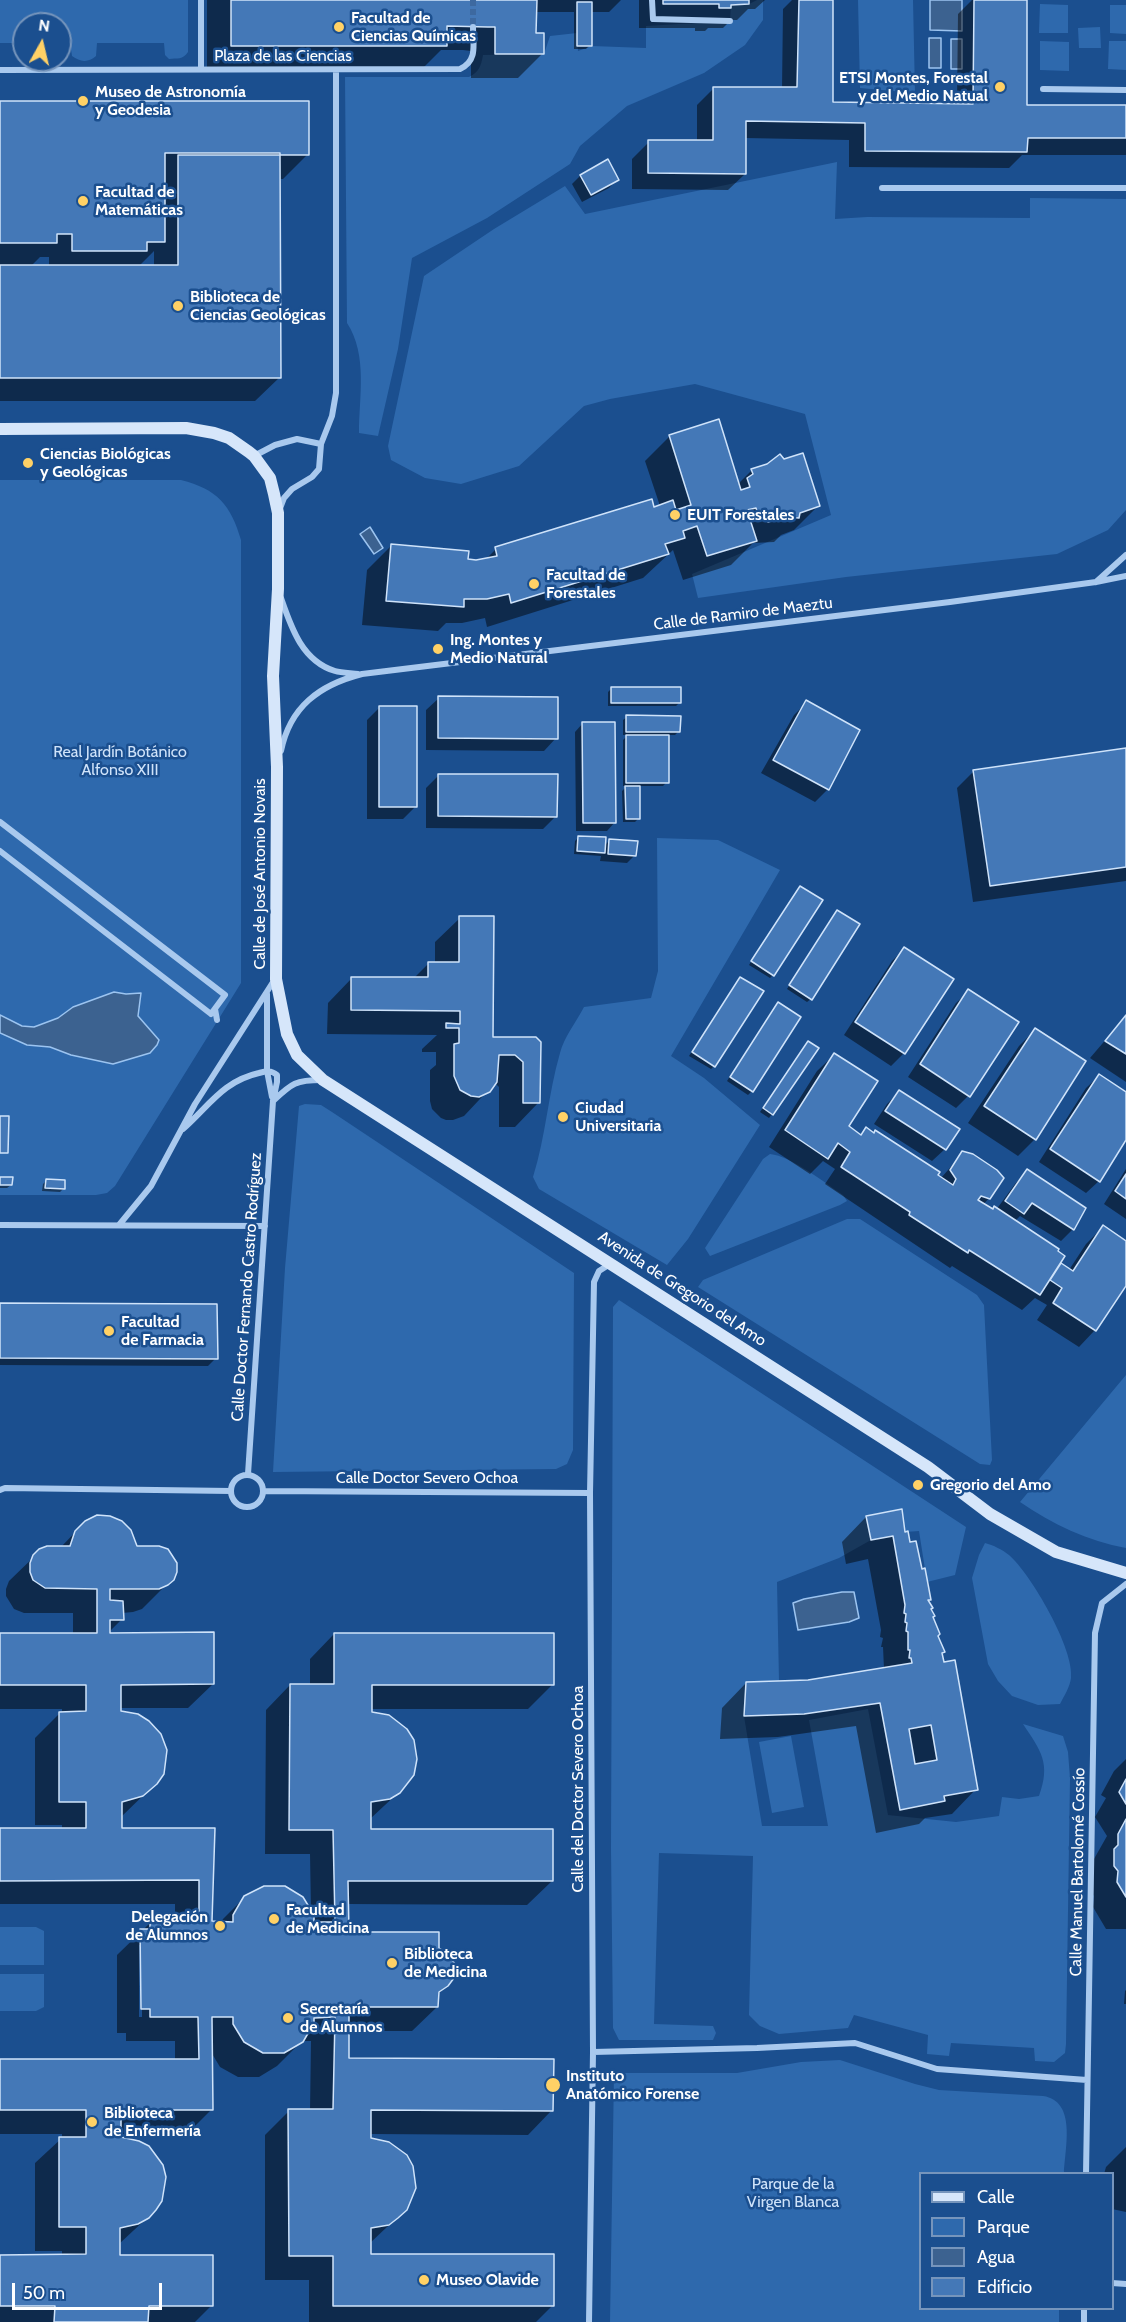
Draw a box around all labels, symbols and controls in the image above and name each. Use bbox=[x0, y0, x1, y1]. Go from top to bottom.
place label: Facultad de Ciencias Químicas bbox=[351, 8, 476, 46]
north arrow bbox=[12, 12, 72, 72]
text: N bbox=[37, 15, 51, 36]
marker: Facultad de Ciencias Químicas bbox=[332, 20, 346, 34]
street label: Plaza de las Ciencias bbox=[214, 46, 352, 66]
place label: ETSI Montes, Forestal y del Medio Natual bbox=[839, 68, 988, 106]
marker: ETSI Montes, Forestal y del Medio Natual bbox=[993, 80, 1007, 94]
place label: Museo de Astronomía y Geodesia bbox=[95, 82, 246, 120]
marker: Museo de Astronomía y Geodesia bbox=[76, 94, 90, 108]
place label: Facultad de Matemáticas bbox=[95, 182, 183, 220]
marker: Facultad de Matemáticas bbox=[76, 194, 90, 208]
place label: Biblioteca de Ciencias Geológicas bbox=[190, 287, 326, 325]
marker: Biblioteca de Ciencias Geológicas bbox=[171, 299, 185, 313]
place label: Ciencias Biológicas y Geológicas bbox=[40, 444, 171, 482]
marker: Ciencias Biológicas y Geológicas bbox=[21, 456, 35, 470]
place label: EUIT Forestales bbox=[687, 505, 794, 525]
marker: EUIT Forestales bbox=[668, 508, 682, 522]
place label: Facultad de Forestales bbox=[546, 565, 626, 603]
marker: Facultad de Forestales bbox=[527, 577, 541, 591]
street label: Calle de Ramiro de Maeztu bbox=[652, 593, 834, 635]
place label: Ing. Montes y Medio Natural bbox=[450, 630, 548, 668]
marker: Ing. Montes y Medio Natural bbox=[431, 642, 445, 656]
park label: Real Jardín Botánico Alfonso XIII bbox=[53, 742, 187, 780]
street label: Calle de José Antonio Novais bbox=[250, 778, 270, 970]
place label: Ciudad Universitaria bbox=[575, 1098, 661, 1136]
marker: Ciudad Universitaria bbox=[556, 1110, 570, 1124]
street label: Calle Doctor Fernando Castro Rodríguez bbox=[228, 1152, 266, 1422]
street label: Avenida de Gregorio del Amo bbox=[594, 1227, 770, 1351]
place label: Facultad de Farmacia bbox=[121, 1312, 204, 1350]
marker: Facultad de Farmacia bbox=[102, 1324, 116, 1338]
street label: Calle Doctor Severo Ochoa bbox=[336, 1468, 518, 1488]
place label: Gregorio del Amo bbox=[930, 1475, 1051, 1495]
marker: Gregorio del Amo bbox=[911, 1478, 925, 1492]
street label: Calle del Doctor Severo Ochoa bbox=[568, 1686, 588, 1892]
street label: Calle Manuel Bartolomé Cossío bbox=[1067, 1767, 1089, 1977]
place label: Facultad de Medicina bbox=[286, 1900, 369, 1938]
place label: Delegación de Alumnos bbox=[126, 1907, 208, 1945]
marker: Facultad de Medicina bbox=[267, 1912, 281, 1926]
marker: Delegación de Alumnos bbox=[213, 1919, 227, 1933]
place label: Biblioteca de Medicina bbox=[404, 1944, 487, 1982]
marker: Biblioteca de Medicina bbox=[385, 1956, 399, 1970]
place label: Secretaría de Alumnos bbox=[300, 1999, 382, 2037]
marker: Secretaría de Alumnos bbox=[281, 2011, 295, 2025]
place label: Instituto Anatómico Forense bbox=[566, 2066, 699, 2104]
marker: Instituto Anatómico Forense bbox=[544, 2076, 562, 2094]
place label: Biblioteca de Enfermería bbox=[104, 2103, 201, 2141]
marker: Biblioteca de Enfermería bbox=[85, 2115, 99, 2129]
legend bbox=[919, 2172, 1114, 2310]
park label: Parque de la Virgen Blanca bbox=[747, 2174, 839, 2212]
text: Calle bbox=[977, 2186, 1014, 2208]
text: Parque bbox=[977, 2216, 1030, 2238]
text: Agua bbox=[977, 2246, 1015, 2268]
place label: Museo Olavide bbox=[436, 2270, 539, 2290]
scale bar bbox=[15, 2271, 165, 2309]
marker: Museo Olavide bbox=[417, 2273, 431, 2287]
text: Edificio bbox=[977, 2276, 1032, 2298]
text: 50 m bbox=[23, 2282, 65, 2304]

